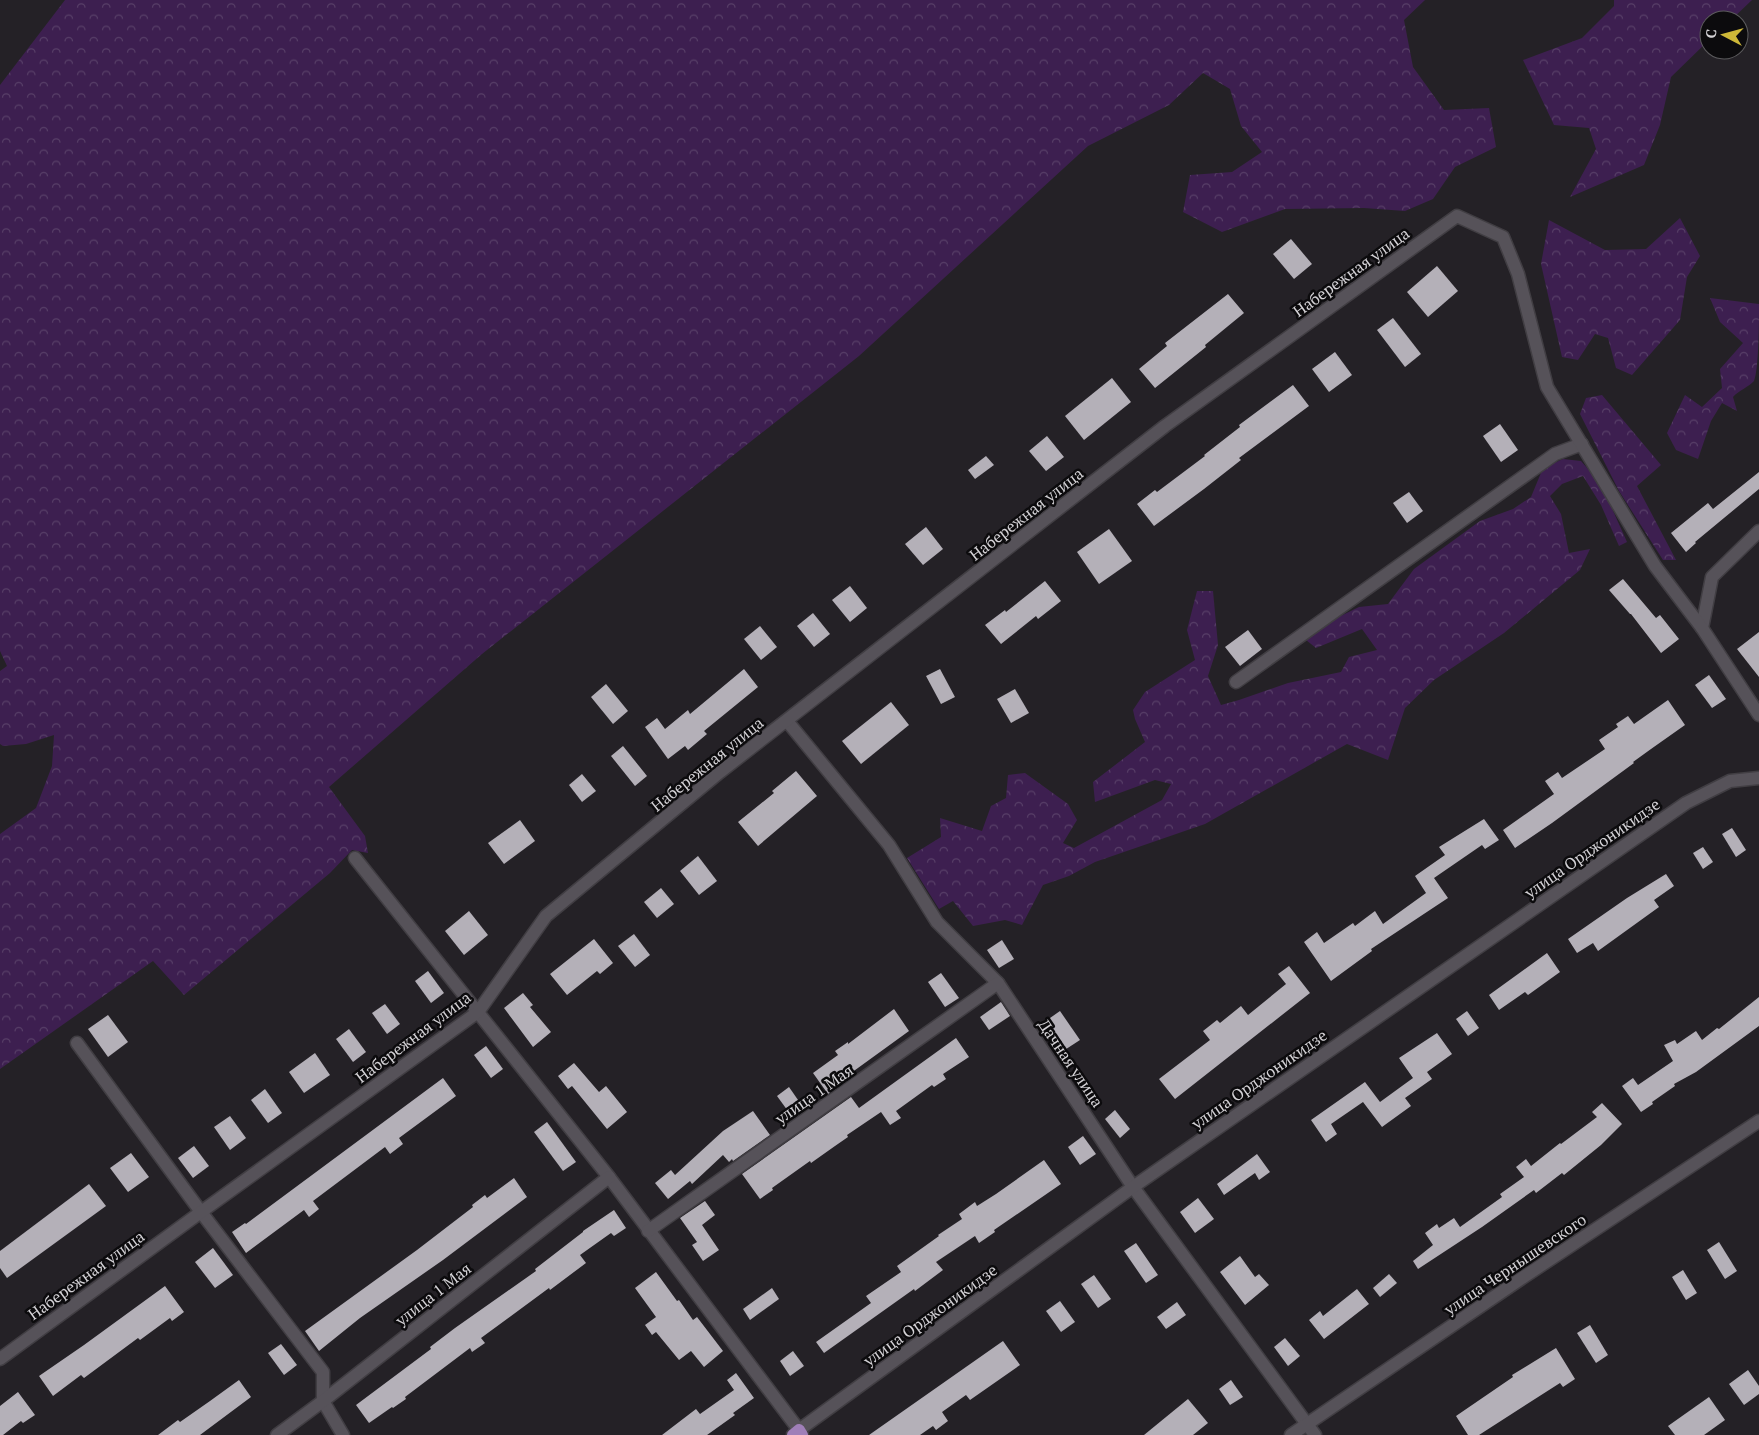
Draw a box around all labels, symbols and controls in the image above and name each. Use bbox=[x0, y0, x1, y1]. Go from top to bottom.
north arrow bbox=[1699, 10, 1749, 60]
text: С bbox=[1701, 28, 1720, 39]
street label: Набережная улица bbox=[1288, 222, 1414, 322]
street label: Набережная улица bbox=[964, 463, 1088, 565]
street label: Набережная улица bbox=[646, 712, 768, 816]
street label: улица Орджоникидзе bbox=[1519, 793, 1664, 904]
street label: Набережная улица bbox=[351, 986, 475, 1088]
street label: Дачная улица bbox=[1033, 1014, 1109, 1112]
street label: улица Орджоникидзе bbox=[1186, 1024, 1331, 1135]
street label: улица 1 Мая bbox=[770, 1059, 858, 1130]
street label: улица Чернышевского bbox=[1439, 1208, 1591, 1320]
street label: Набережная улица bbox=[23, 1225, 149, 1325]
street label: улица 1 Мая bbox=[390, 1257, 476, 1331]
street label: улица Орджоникидзе bbox=[858, 1259, 1001, 1372]

